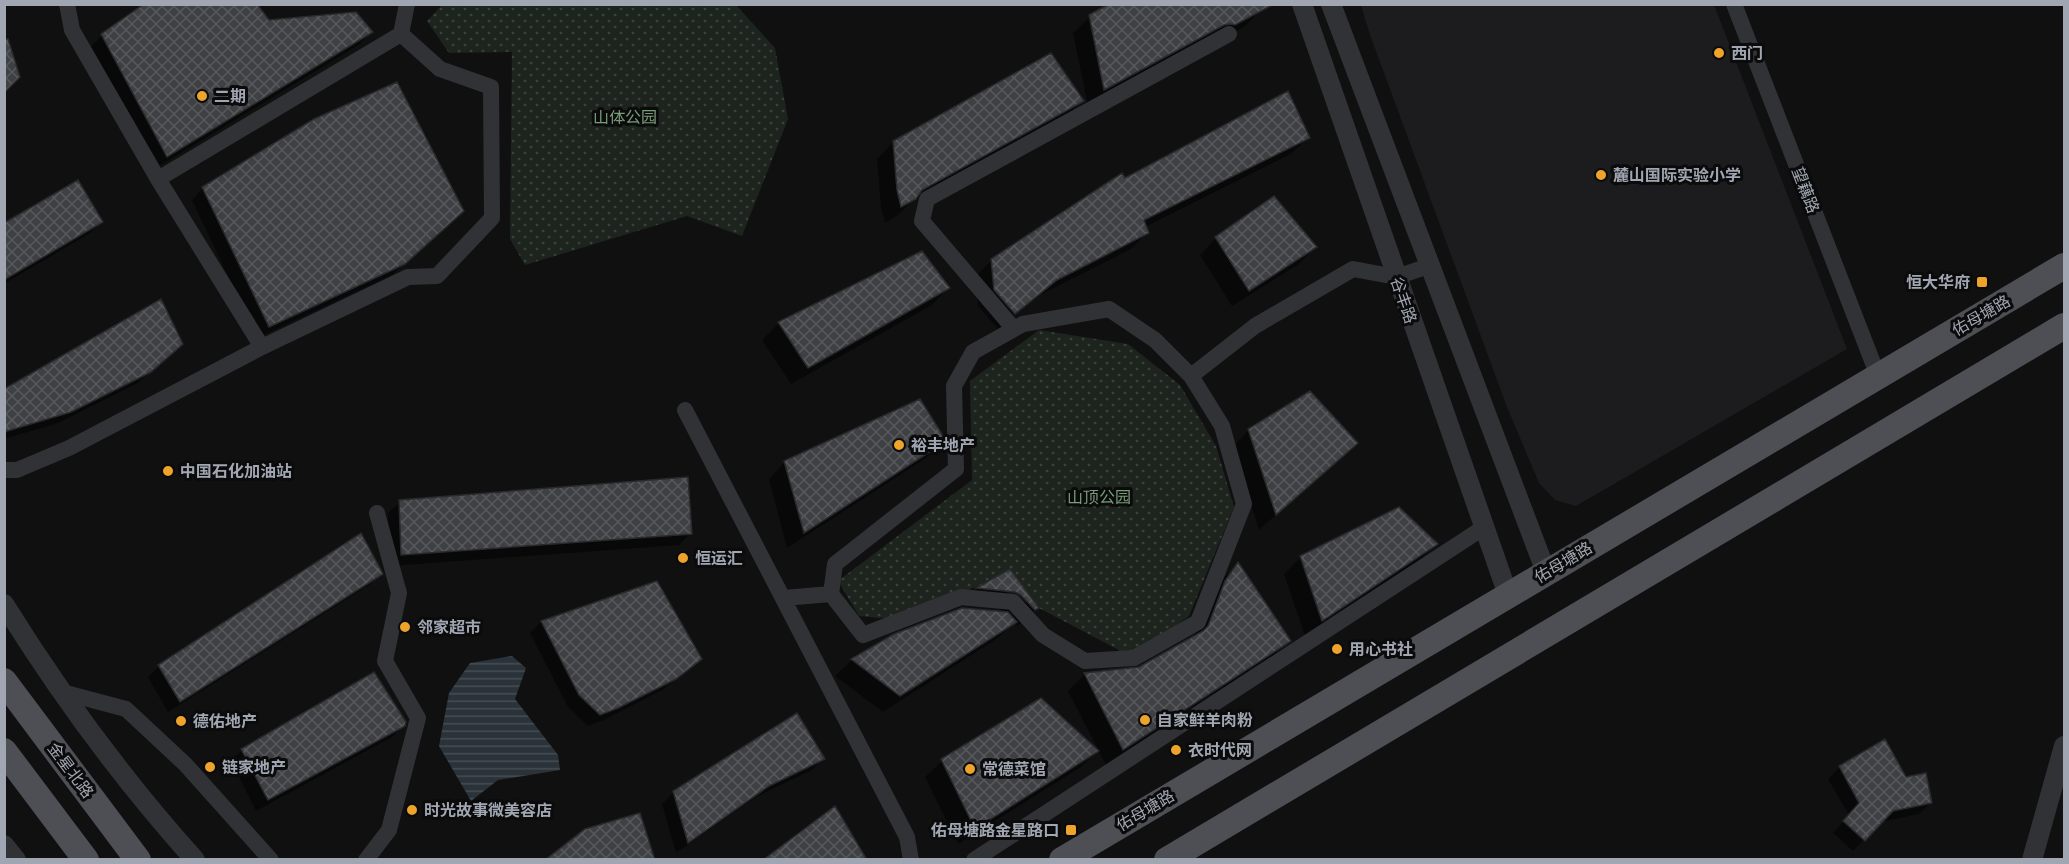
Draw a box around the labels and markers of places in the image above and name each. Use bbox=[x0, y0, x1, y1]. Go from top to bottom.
place label: 西门 bbox=[1731, 43, 1763, 62]
marker: 西门 bbox=[1712, 46, 1726, 60]
place label: 二期 bbox=[214, 86, 246, 105]
marker: 二期 bbox=[195, 89, 209, 103]
place label: 麓山国际实验小学 bbox=[1613, 165, 1741, 184]
marker: 麓山国际实验小学 bbox=[1594, 168, 1608, 182]
place label: 恒大华府 bbox=[1906, 272, 1970, 291]
marker: 恒大华府 bbox=[1975, 275, 1989, 289]
place label: 裕丰地产 bbox=[911, 435, 975, 454]
marker: 裕丰地产 bbox=[892, 438, 906, 452]
place label: 中国石化加油站 bbox=[180, 461, 292, 480]
marker: 中国石化加油站 bbox=[161, 464, 175, 478]
place label: 恒运汇 bbox=[695, 548, 743, 567]
marker: 恒运汇 bbox=[676, 551, 690, 565]
place label: 邻家超市 bbox=[417, 617, 481, 636]
marker: 邻家超市 bbox=[398, 620, 412, 634]
place label: 用心书社 bbox=[1349, 639, 1413, 658]
marker: 用心书社 bbox=[1330, 642, 1344, 656]
place label: 自家鲜羊肉粉 bbox=[1157, 710, 1253, 729]
place label: 德佑地产 bbox=[193, 711, 257, 730]
marker: 自家鲜羊肉粉 bbox=[1138, 713, 1152, 727]
marker: 德佑地产 bbox=[174, 714, 188, 728]
place label: 衣时代网 bbox=[1188, 740, 1252, 759]
marker: 衣时代网 bbox=[1169, 743, 1183, 757]
place label: 链家地产 bbox=[222, 757, 286, 776]
place label: 常德菜馆 bbox=[982, 759, 1046, 778]
marker: 链家地产 bbox=[203, 760, 217, 774]
marker: 常德菜馆 bbox=[963, 762, 977, 776]
place label: 时光故事微美容店 bbox=[424, 800, 552, 819]
marker: 时光故事微美容店 bbox=[405, 803, 419, 817]
place label: 佑母塘路金星路口 bbox=[930, 820, 1059, 839]
marker: 佑母塘路金星路口 bbox=[1064, 823, 1078, 837]

